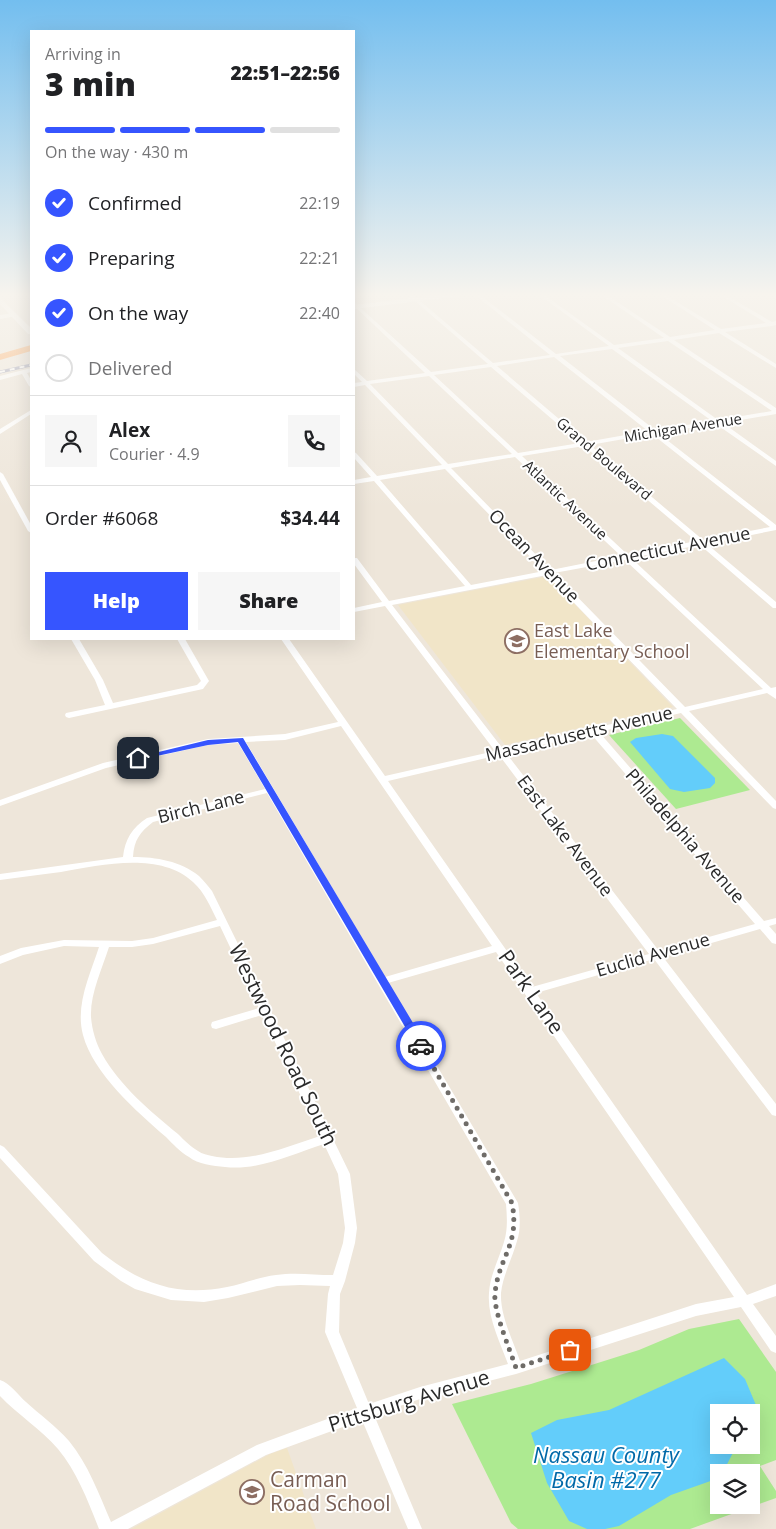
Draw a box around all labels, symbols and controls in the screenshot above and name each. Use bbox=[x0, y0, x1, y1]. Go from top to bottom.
text: Arriving in bbox=[45, 43, 121, 65]
text: 22:51–22:56 bbox=[230, 60, 340, 86]
text: 3 min bbox=[45, 62, 136, 105]
text: On the way · 430 m bbox=[45, 141, 188, 163]
icon: check bbox=[45, 189, 73, 217]
text: Confirmed bbox=[88, 190, 182, 216]
text: 22:19 bbox=[299, 192, 340, 214]
icon: check bbox=[45, 244, 73, 272]
text: Preparing bbox=[88, 245, 175, 271]
text: 22:21 bbox=[299, 247, 340, 269]
icon: check bbox=[45, 299, 73, 327]
text: On the way bbox=[88, 300, 188, 326]
text: 22:40 bbox=[299, 302, 340, 324]
text: Delivered bbox=[88, 355, 172, 381]
street label: Michigan Avenue bbox=[622, 408, 743, 446]
street label: Grand Boulevard bbox=[553, 412, 657, 504]
button: person bbox=[45, 415, 97, 467]
button: phone bbox=[288, 415, 340, 467]
text: Alex bbox=[109, 417, 150, 443]
text: Courier · 4.9 bbox=[109, 443, 200, 465]
street label: Atlantic Avenue bbox=[519, 455, 612, 544]
street label: Ocean Avenue bbox=[484, 503, 585, 607]
text: Order #6068 bbox=[45, 505, 158, 531]
text: $34.44 bbox=[280, 505, 340, 531]
street label: Connecticut Avenue bbox=[583, 520, 752, 576]
button: Help bbox=[45, 572, 188, 630]
button: Share bbox=[198, 572, 340, 630]
place label: East Lake Elementary School bbox=[534, 618, 690, 663]
school or university icon: East Lake Elementary School bbox=[504, 628, 530, 654]
street label: Massachusetts Avenue bbox=[483, 700, 675, 766]
pin bbox=[117, 737, 159, 779]
icon: home bbox=[124, 744, 152, 772]
street label: Philadelphia Avenue bbox=[621, 763, 751, 908]
street label: East Lake Avenue bbox=[512, 770, 619, 901]
street label: Birch Lane bbox=[155, 784, 247, 828]
street label: Euclid Avenue bbox=[593, 926, 712, 982]
street label: Westwood Road South bbox=[223, 939, 345, 1150]
street label: Park Lane bbox=[493, 944, 571, 1039]
courier bbox=[396, 1021, 446, 1071]
icon: car bbox=[407, 1032, 435, 1060]
pin bbox=[549, 1329, 591, 1371]
icon: bag bbox=[556, 1336, 584, 1364]
street label: Pittsburg Avenue bbox=[325, 1362, 493, 1438]
map controls bbox=[710, 1404, 760, 1514]
button: locate bbox=[710, 1404, 760, 1454]
water label: Nassau County Basin #277 bbox=[533, 1439, 681, 1494]
button: layers bbox=[710, 1464, 760, 1514]
place label: Carman Road School bbox=[270, 1465, 391, 1517]
school or university icon: Carman Road School bbox=[239, 1479, 265, 1505]

